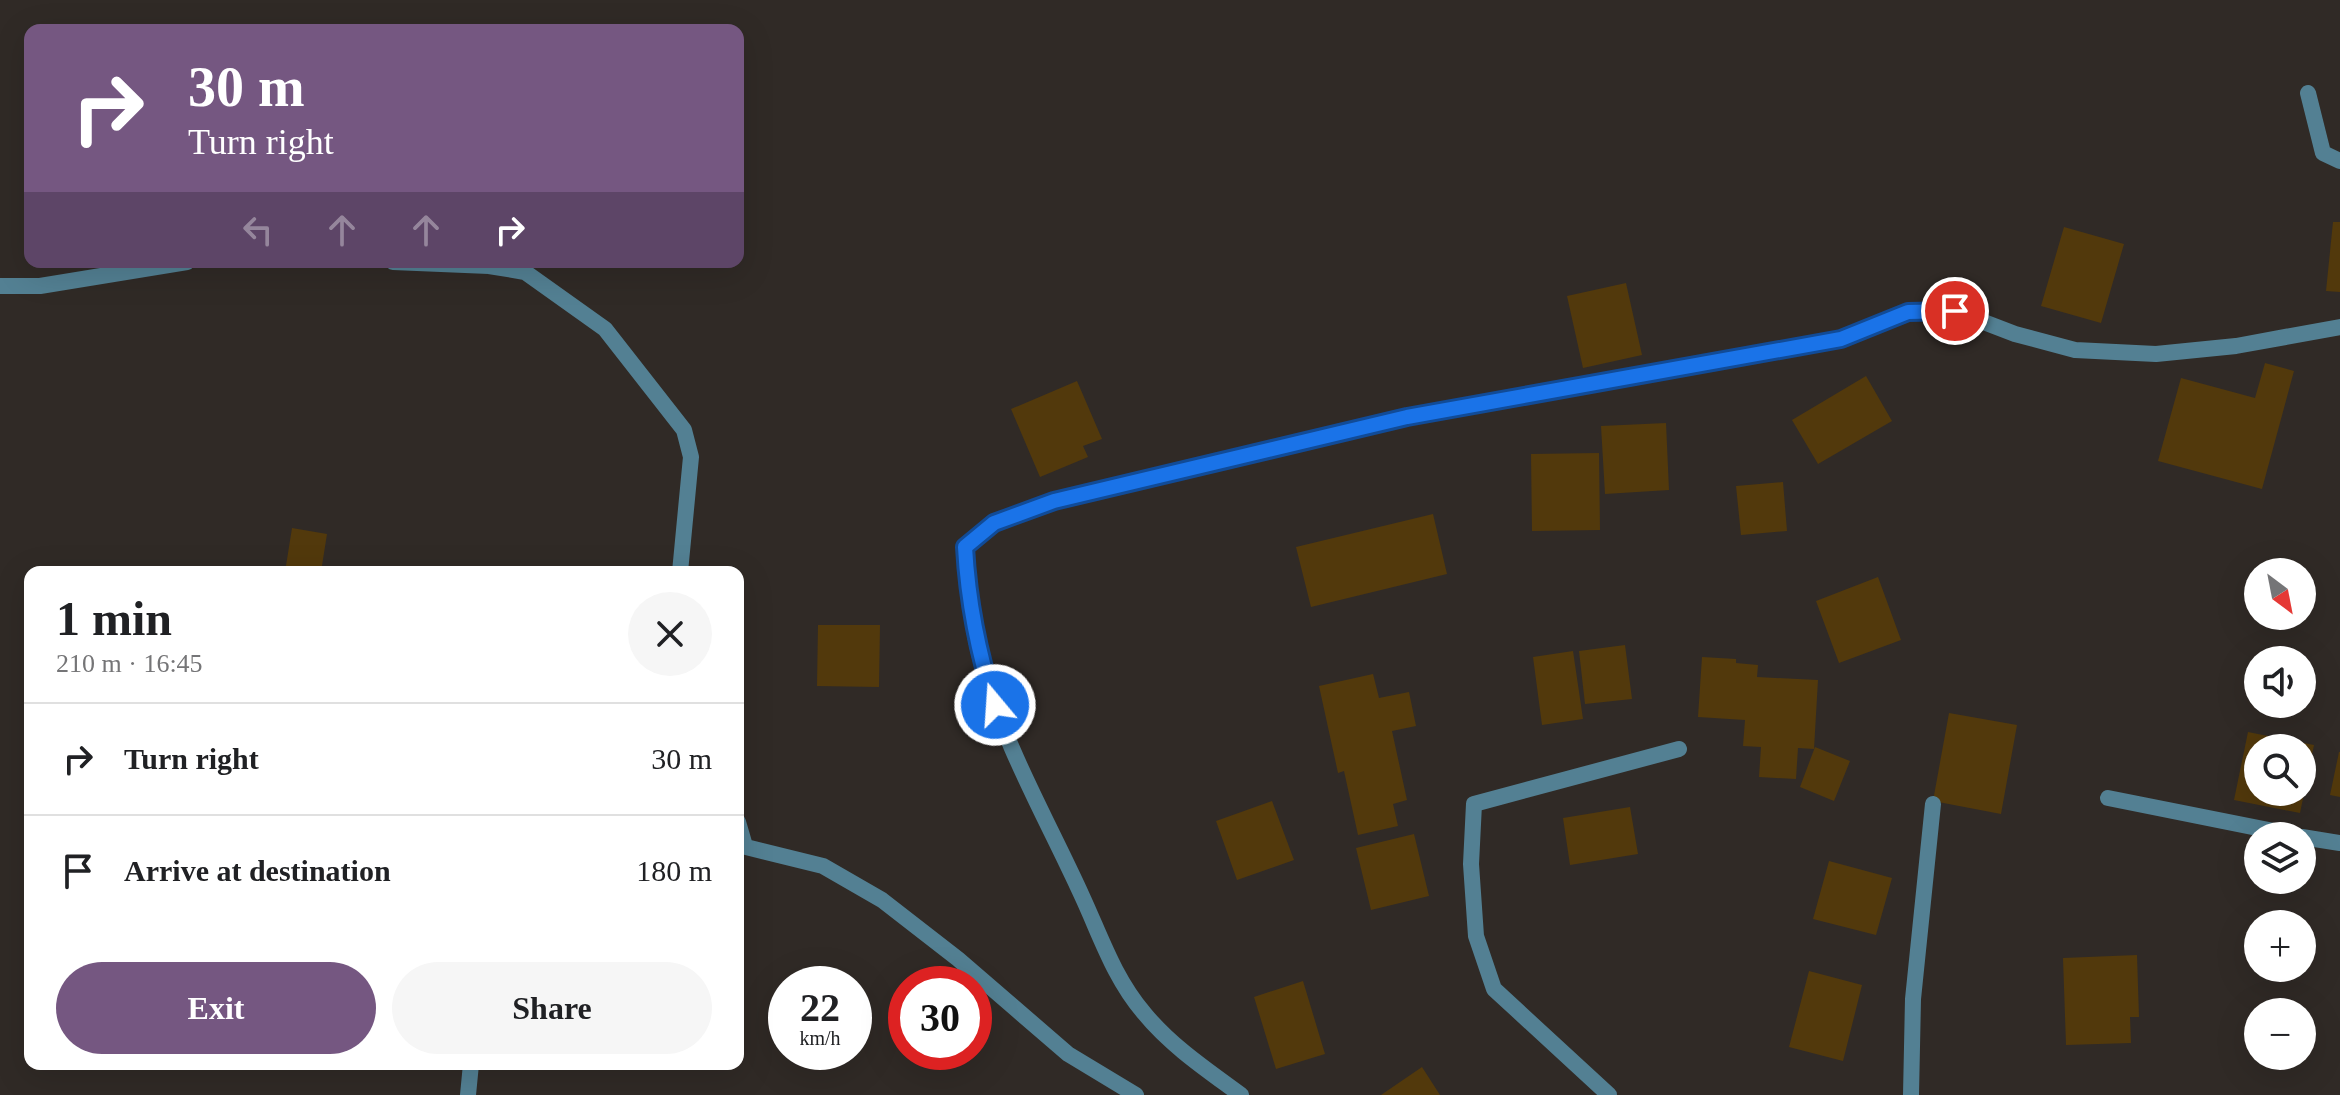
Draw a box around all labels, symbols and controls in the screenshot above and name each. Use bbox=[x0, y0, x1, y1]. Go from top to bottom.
icon: right bbox=[56, 56, 160, 160]
text: 30 m bbox=[188, 56, 305, 118]
text: Turn right bbox=[188, 122, 334, 162]
icon: left bbox=[236, 208, 280, 252]
icon: ahead bbox=[320, 208, 364, 252]
icon: ahead bbox=[404, 208, 448, 252]
icon: right bbox=[488, 208, 532, 252]
pin bbox=[1921, 277, 1989, 345]
icon: arrive bbox=[1933, 289, 1977, 333]
north arrow bbox=[2244, 558, 2316, 630]
map controls bbox=[2244, 558, 2316, 1070]
text: 1 min bbox=[56, 592, 172, 645]
button: close bbox=[628, 592, 712, 676]
button: sound bbox=[2244, 646, 2316, 718]
text: 210 m · 16:45 bbox=[56, 649, 203, 678]
position arrow bbox=[953, 663, 1037, 747]
button: search bbox=[2244, 734, 2316, 806]
icon: right bbox=[56, 737, 100, 781]
text: Turn right bbox=[124, 742, 259, 775]
text: 30 m bbox=[651, 742, 712, 775]
button: layers bbox=[2244, 822, 2316, 894]
icon: arrive bbox=[56, 849, 100, 893]
text: Arrive at destination bbox=[124, 854, 391, 887]
text: 180 m bbox=[636, 854, 712, 887]
button: + bbox=[2244, 910, 2316, 982]
button: Exit bbox=[56, 962, 376, 1054]
button: Share bbox=[392, 962, 712, 1054]
speed limit sign: 30 bbox=[888, 966, 992, 1070]
text: 22 bbox=[800, 985, 840, 1030]
button: − bbox=[2244, 998, 2316, 1070]
text: km/h bbox=[799, 1027, 841, 1049]

